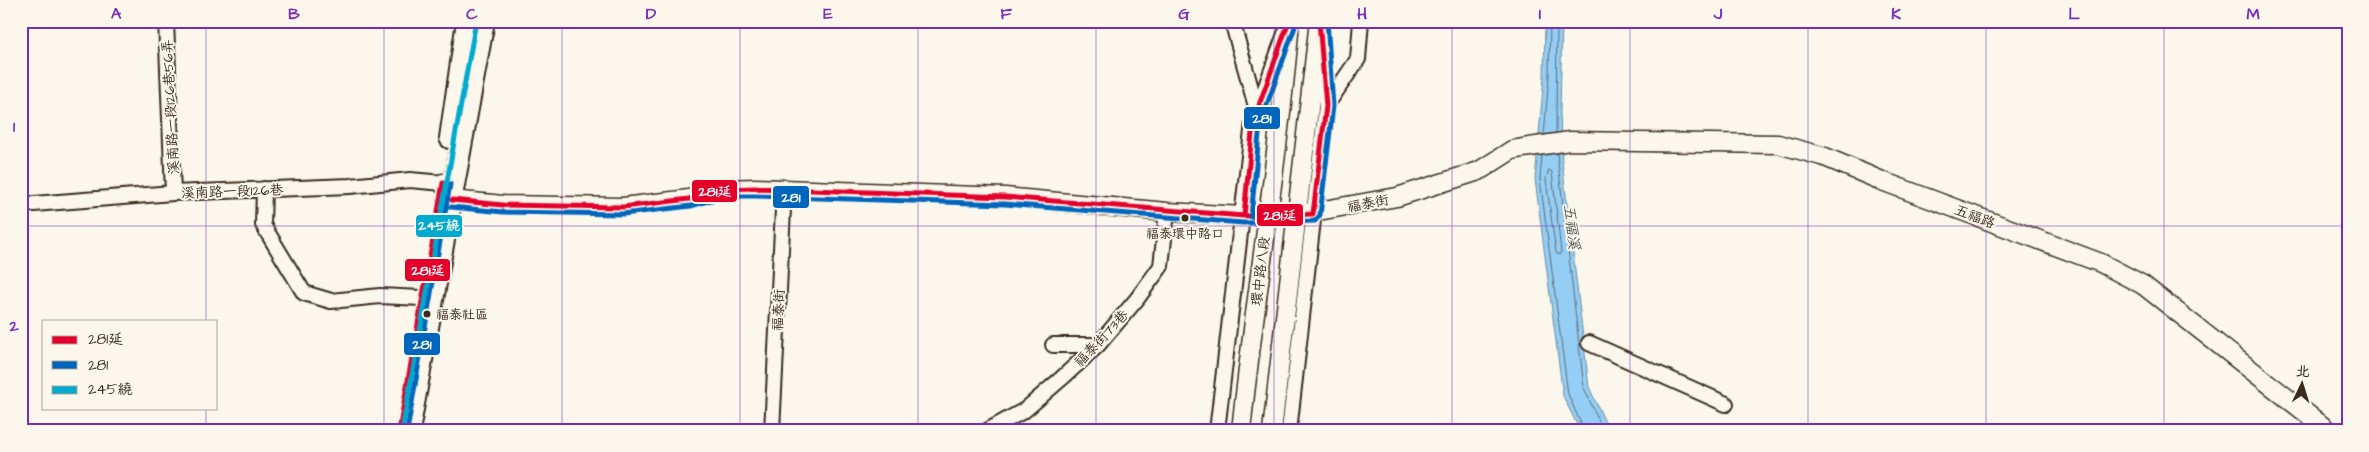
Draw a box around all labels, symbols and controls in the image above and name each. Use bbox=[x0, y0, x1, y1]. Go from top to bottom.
text: A bbox=[111, 3, 122, 25]
text: B bbox=[288, 3, 300, 25]
text: C bbox=[466, 3, 478, 25]
text: D bbox=[646, 3, 657, 25]
text: E bbox=[823, 3, 833, 25]
text: F bbox=[1000, 3, 1012, 25]
text: G bbox=[1178, 3, 1190, 25]
text: H bbox=[1357, 3, 1367, 25]
text: I bbox=[1539, 3, 1541, 25]
text: J bbox=[1713, 3, 1723, 25]
text: K bbox=[1891, 3, 1901, 25]
text: L bbox=[2068, 3, 2080, 25]
text: M bbox=[2246, 3, 2260, 25]
street label: 溪南路一段126巷56弄 bbox=[157, 39, 185, 175]
line badge: 281 bbox=[1243, 106, 1281, 130]
text: 281 bbox=[1252, 109, 1272, 129]
text: 1 bbox=[13, 116, 16, 138]
line badge: 281延 bbox=[691, 179, 738, 203]
street label: 溪南路一段126巷 bbox=[180, 180, 285, 204]
text: 281延 bbox=[698, 182, 731, 202]
line badge: 281 bbox=[772, 185, 810, 209]
text: 281 bbox=[781, 188, 801, 208]
street label: 福泰街 bbox=[1346, 190, 1391, 218]
street label: 五福路 bbox=[1951, 200, 1998, 234]
line badge: 281延 bbox=[1256, 203, 1304, 227]
water label: 五福溪 bbox=[1558, 203, 1585, 252]
text: 281延 bbox=[1263, 206, 1296, 226]
marker: 福泰環中路口 bbox=[1180, 213, 1190, 223]
line badge: 245繞 bbox=[415, 214, 463, 238]
text: 245繞 bbox=[417, 216, 460, 236]
place label: 福泰環中路口 bbox=[1146, 225, 1224, 243]
street label: 環中路八段 bbox=[1247, 235, 1275, 307]
line badge: 281延 bbox=[404, 258, 451, 282]
text: 281延 bbox=[411, 261, 444, 281]
street label: 福泰街 bbox=[768, 289, 790, 332]
street label: 福泰街73巷 bbox=[1070, 305, 1134, 372]
place label: 福泰社區 bbox=[436, 306, 488, 324]
marker: 福泰社區 bbox=[422, 309, 432, 319]
text: 2 bbox=[8, 315, 19, 337]
legend bbox=[42, 320, 218, 410]
text: 281延 bbox=[88, 329, 123, 350]
line badge: 281 bbox=[403, 332, 441, 356]
text: 281 bbox=[412, 335, 432, 355]
text: 281 bbox=[88, 355, 108, 376]
north arrow bbox=[2276, 360, 2326, 410]
text: 北 bbox=[2295, 362, 2311, 382]
text: 245繞 bbox=[88, 379, 132, 400]

